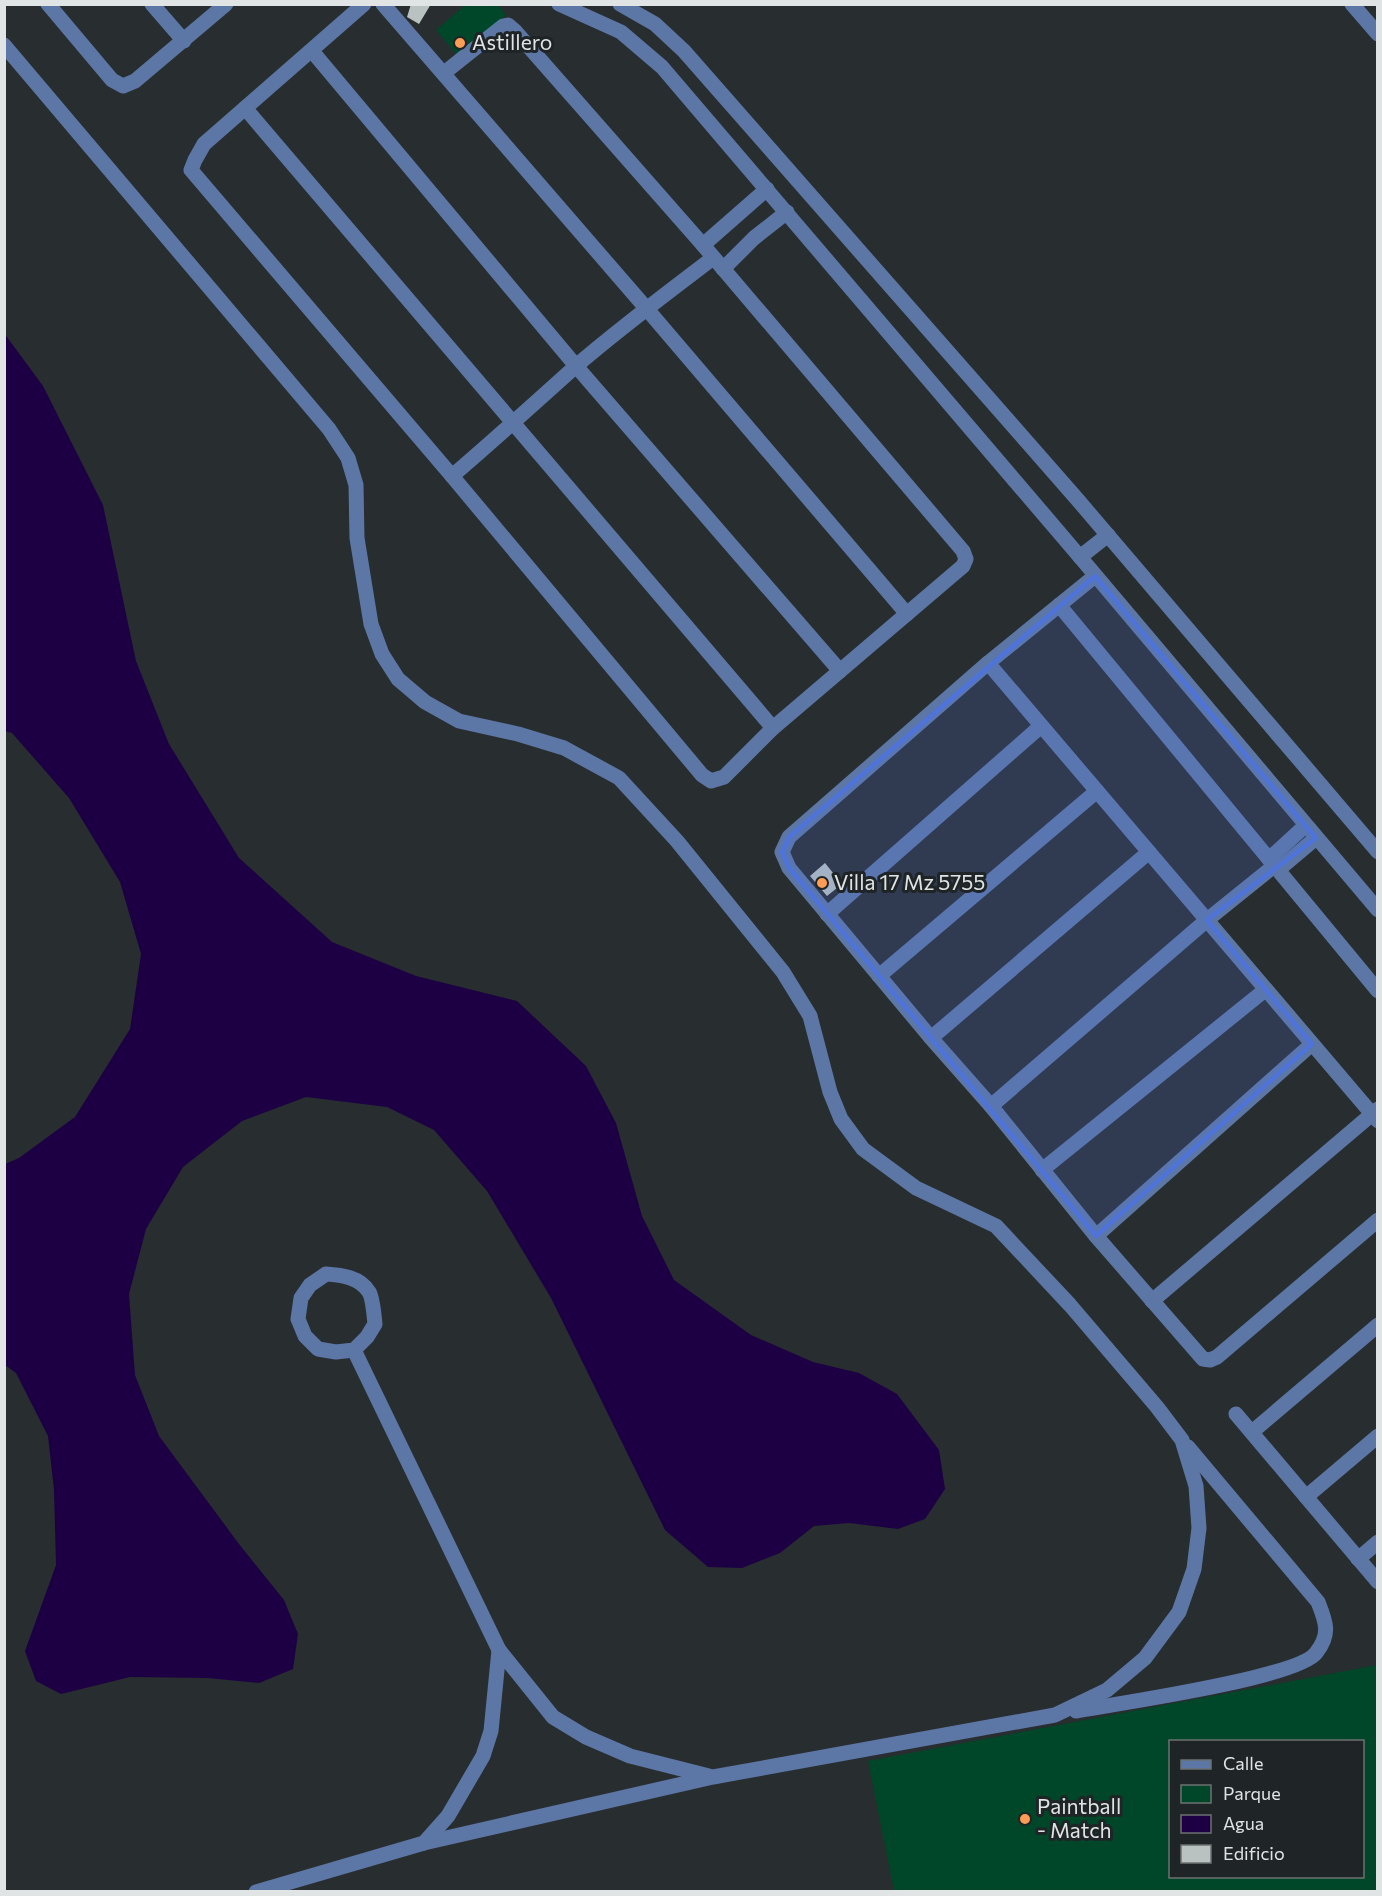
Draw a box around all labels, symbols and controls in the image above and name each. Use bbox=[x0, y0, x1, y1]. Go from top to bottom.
place label: Astillero bbox=[472, 29, 552, 54]
marker: Astillero bbox=[453, 36, 467, 50]
place label: Villa 17 Mz 5755 bbox=[834, 869, 985, 894]
marker: Villa 17 Mz 5755 bbox=[815, 876, 829, 890]
legend bbox=[1169, 1740, 1364, 1878]
text: Calle bbox=[1223, 1752, 1263, 1774]
text: Parque bbox=[1223, 1782, 1281, 1804]
place label: Paintball - Match bbox=[1037, 1793, 1121, 1842]
marker: Paintball - Match bbox=[1018, 1812, 1032, 1826]
text: Agua bbox=[1223, 1812, 1264, 1834]
text: Edificio bbox=[1223, 1842, 1285, 1864]

